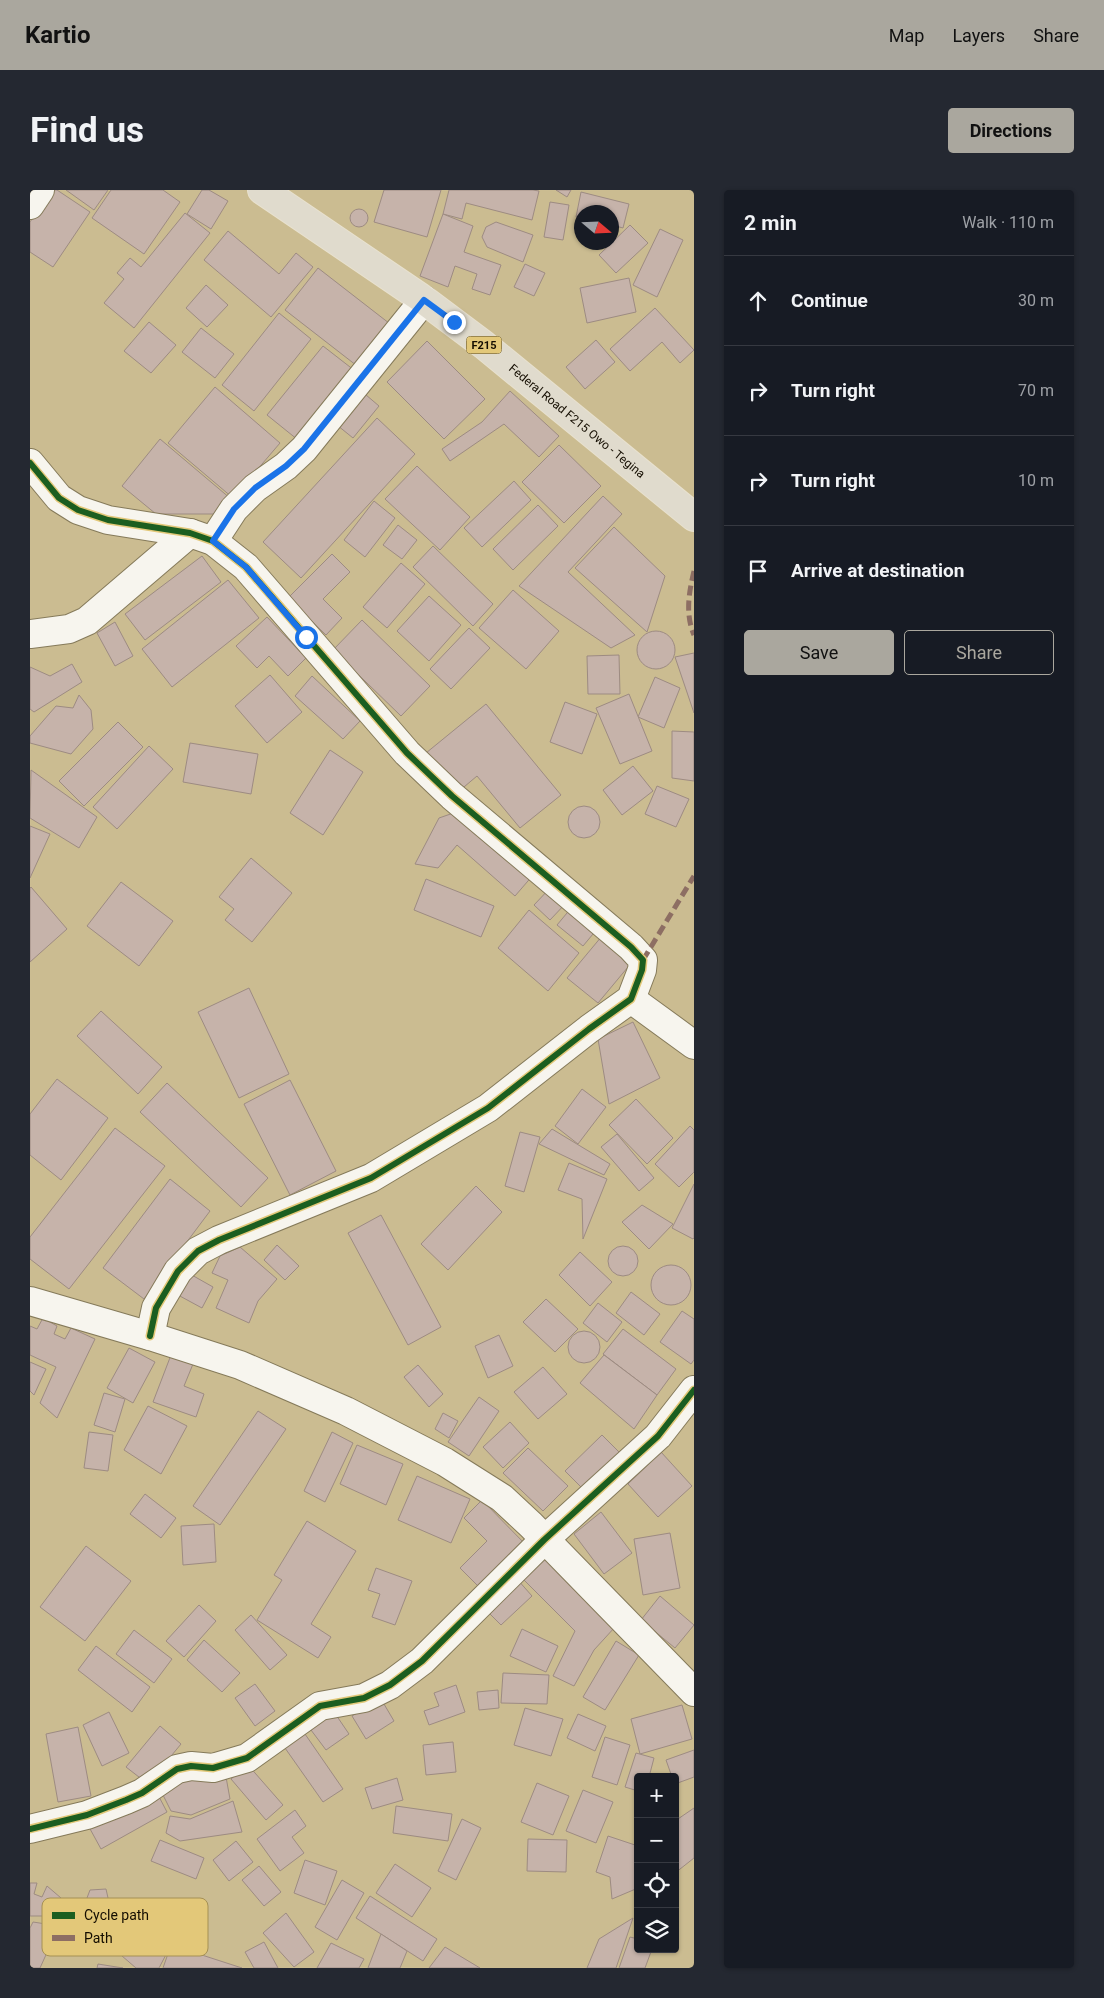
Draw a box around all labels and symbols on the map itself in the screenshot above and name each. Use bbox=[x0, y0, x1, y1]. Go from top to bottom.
north arrow bbox=[574, 205, 619, 250]
route end bbox=[443, 311, 466, 334]
road number: F215 bbox=[466, 336, 502, 354]
street label: Federal Road F215 Owo - Tegina bbox=[506, 361, 648, 481]
route start bbox=[295, 626, 318, 649]
legend bbox=[42, 1898, 208, 1956]
text: Cycle path bbox=[84, 1907, 149, 1923]
text: Path bbox=[84, 1930, 113, 1946]

